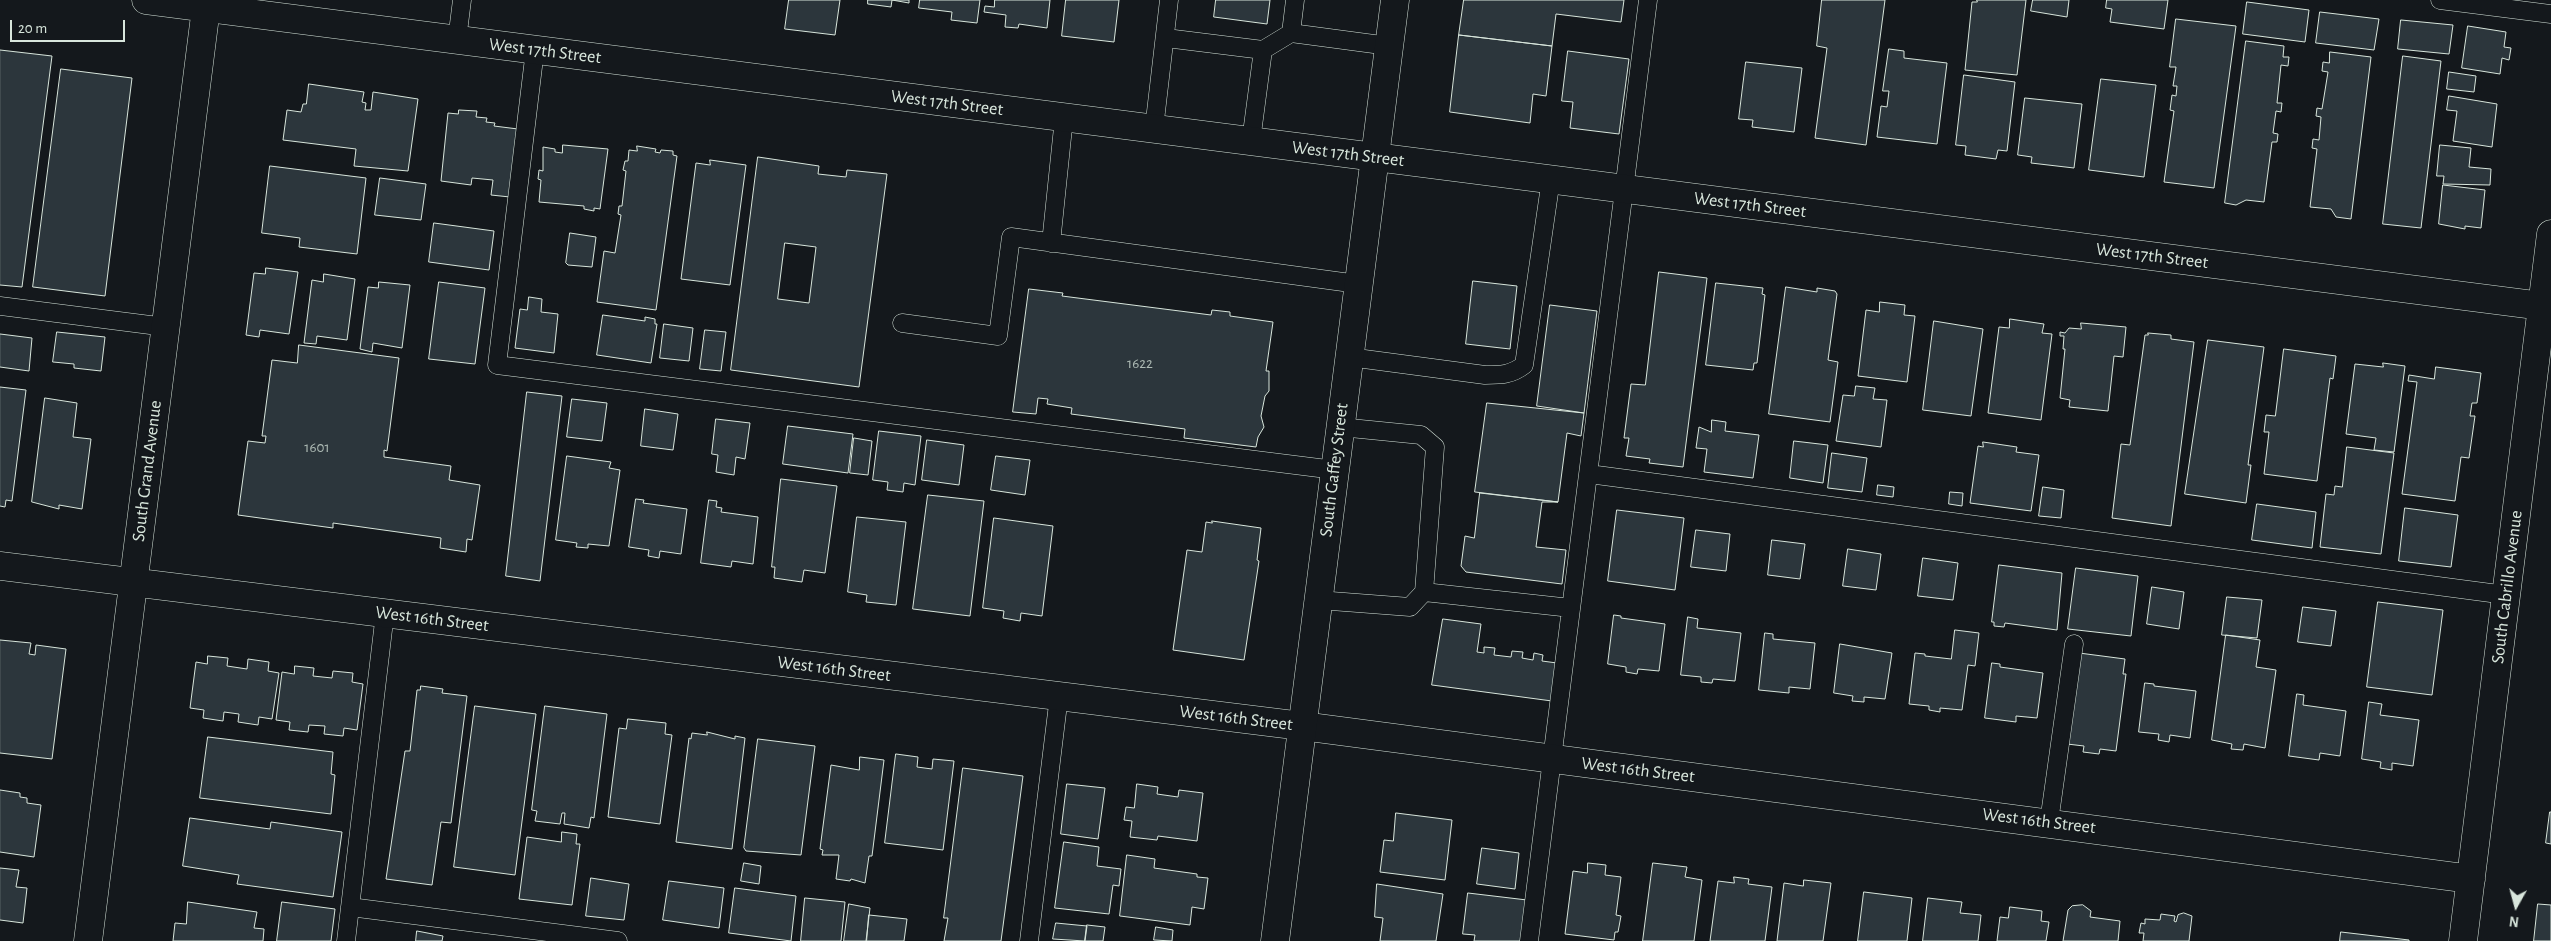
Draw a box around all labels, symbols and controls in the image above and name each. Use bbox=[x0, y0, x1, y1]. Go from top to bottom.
scale bar bbox=[12, 10, 128, 42]
text: 20 m bbox=[18, 21, 47, 36]
street label: West 17th Street bbox=[488, 33, 602, 69]
street label: West 17th Street bbox=[890, 85, 1004, 121]
street label: West 17th Street bbox=[1291, 136, 1405, 172]
street label: West 17th Street bbox=[1693, 187, 1807, 223]
street label: West 17th Street bbox=[2095, 238, 2209, 274]
house number: 1622 bbox=[1127, 354, 1153, 372]
street label: South Grand Avenue bbox=[128, 399, 166, 543]
street label: South Gaffey Street bbox=[1315, 402, 1353, 538]
house number: 1601 bbox=[304, 438, 330, 456]
street label: South Cabrillo Avenue bbox=[2487, 509, 2527, 665]
street label: West 16th Street bbox=[374, 601, 490, 637]
street label: West 16th Street bbox=[776, 651, 892, 687]
street label: West 16th Street bbox=[1178, 700, 1294, 736]
street label: West 16th Street bbox=[1580, 752, 1696, 788]
street label: West 16th Street bbox=[1981, 803, 2097, 839]
north arrow bbox=[2491, 881, 2541, 931]
text: N bbox=[2508, 913, 2520, 928]

